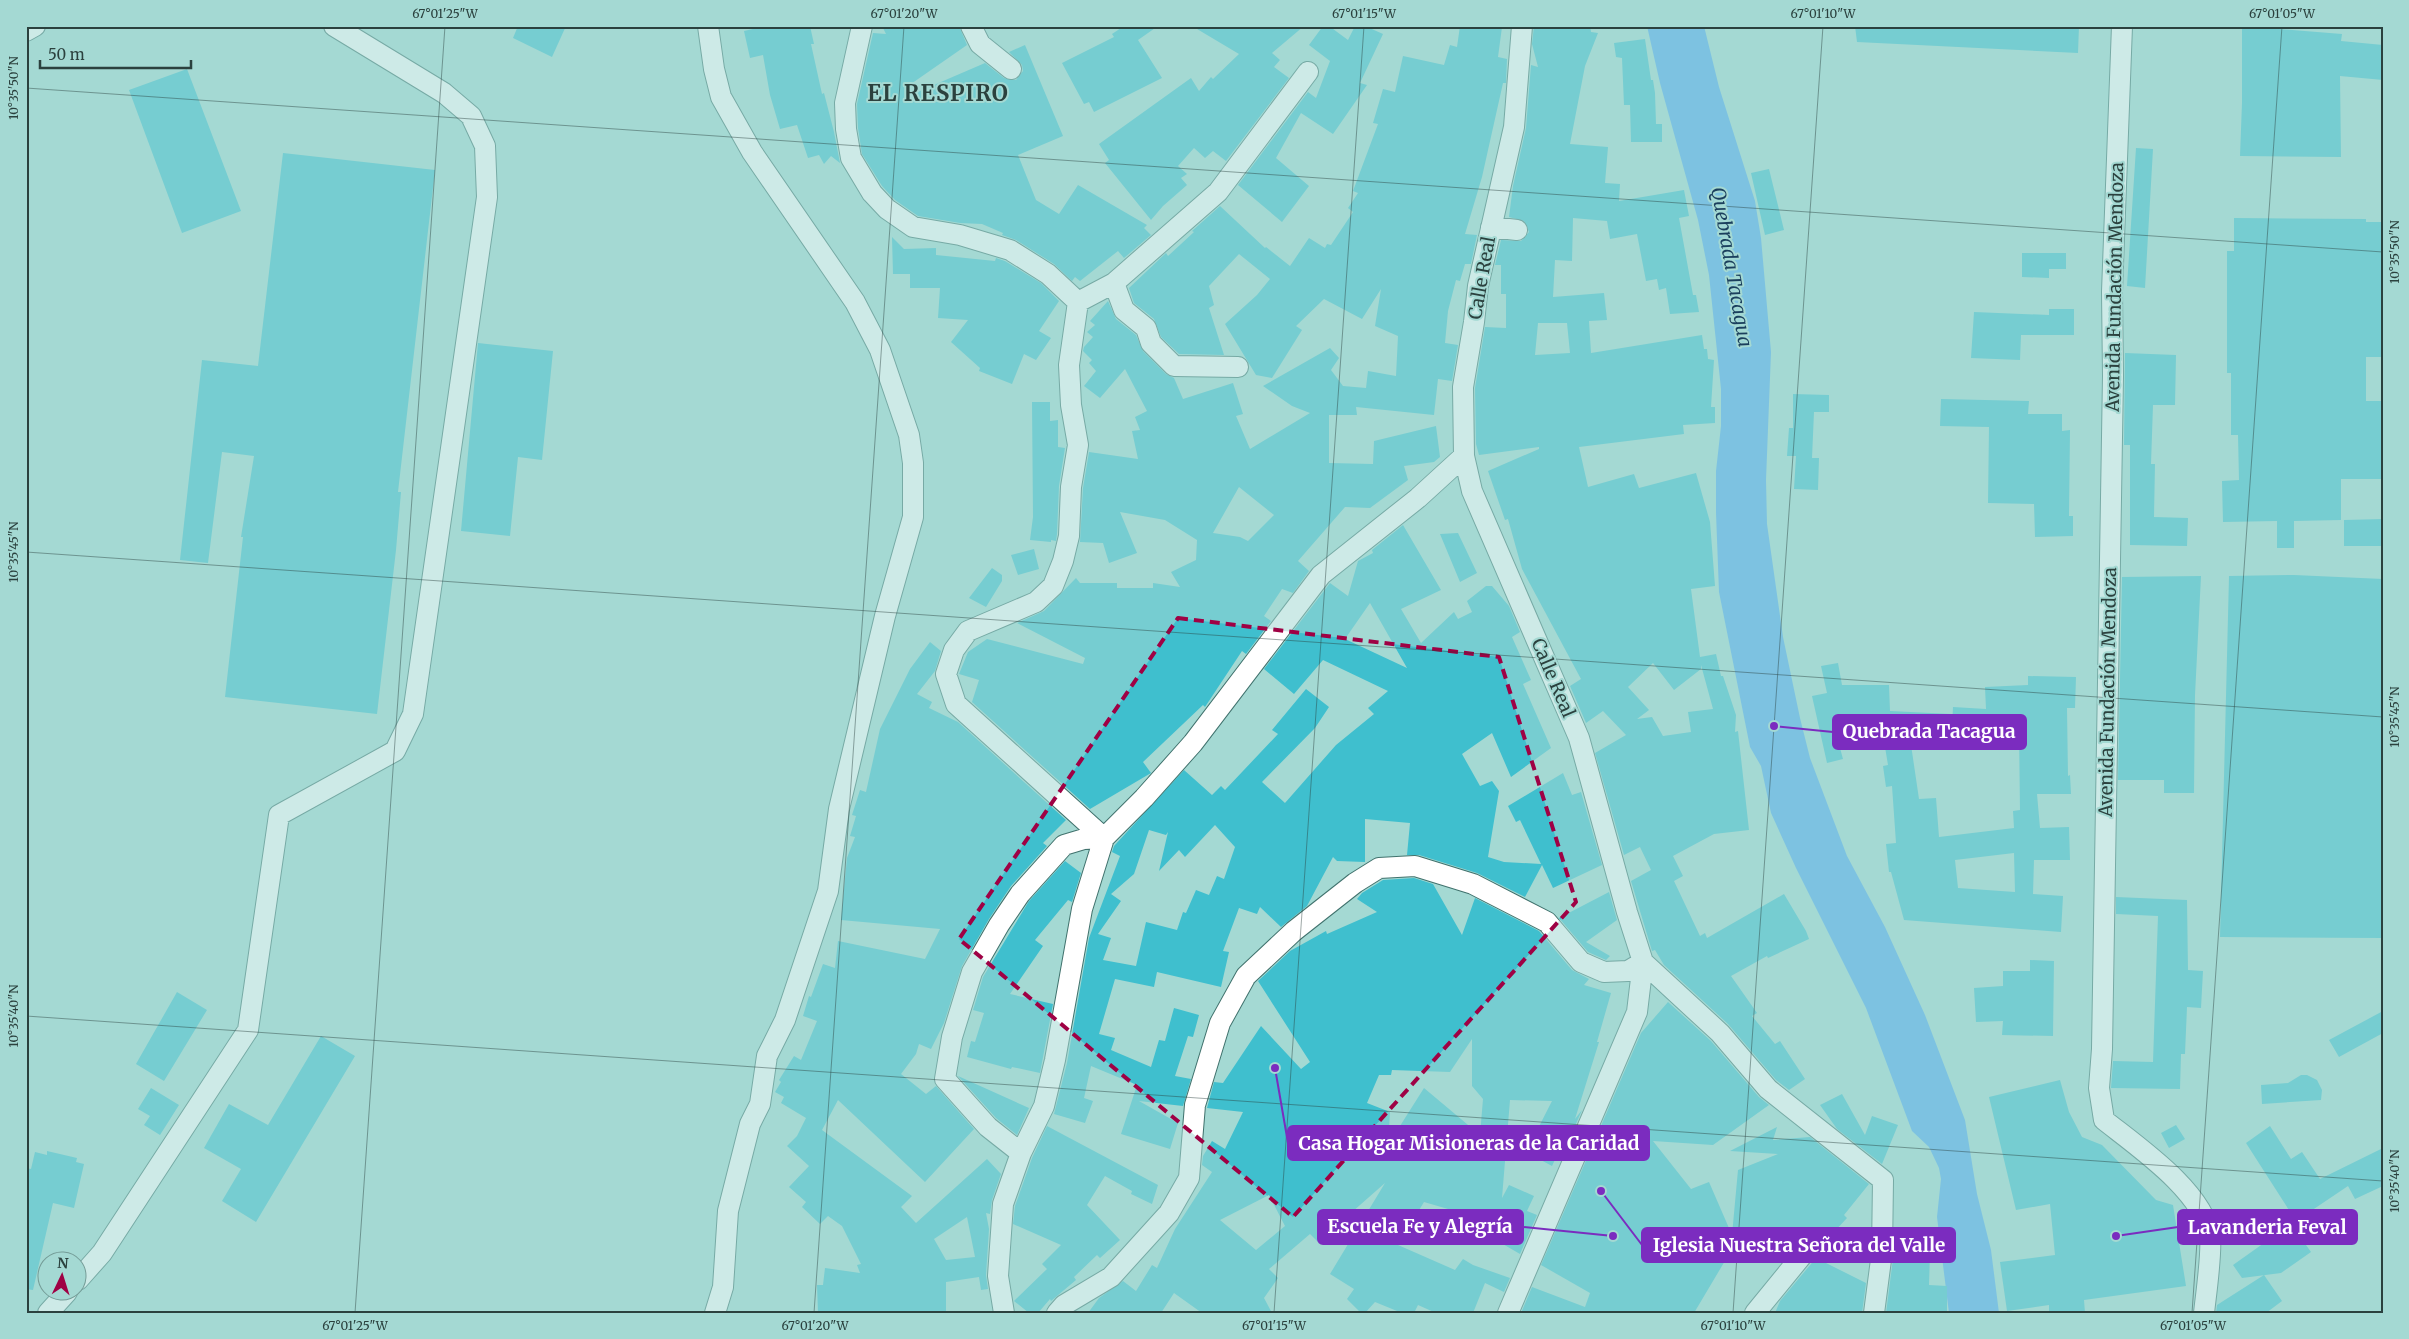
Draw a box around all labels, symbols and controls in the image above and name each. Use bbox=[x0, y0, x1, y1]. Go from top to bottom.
text: 67°01'25"W bbox=[412, 6, 479, 21]
text: 67°01'20"W bbox=[871, 6, 938, 21]
text: 67°01'15"W bbox=[1332, 6, 1397, 21]
text: 67°01'10"W bbox=[1791, 6, 1856, 21]
text: 67°01'05"W bbox=[2249, 6, 2316, 21]
scale bar bbox=[40, 38, 191, 70]
text: 50 m bbox=[48, 45, 85, 64]
text: 10°35'50"N bbox=[6, 56, 21, 120]
district label: EL RESPIRO bbox=[867, 79, 1009, 107]
street label: Avenida Fundación Mendoza bbox=[2101, 162, 2128, 413]
water label: Quebrada Tacagua bbox=[1706, 185, 1758, 349]
text: 10°35'50"N bbox=[2387, 220, 2402, 284]
street label: Calle Real bbox=[1463, 234, 1500, 321]
text: 10°35'45"N bbox=[6, 521, 21, 583]
street label: Avenida Fundación Mendoza bbox=[2094, 567, 2121, 818]
street label: Calle Real bbox=[1527, 635, 1581, 721]
text: 10°35'45"N bbox=[2387, 686, 2402, 748]
callout: Quebrada Tacagua bbox=[1833, 715, 2026, 749]
text: Quebrada Tacagua bbox=[1842, 719, 2016, 743]
text: 10°35'40"N bbox=[6, 984, 21, 1047]
callout: Casa Hogar Misioneras de la Caridad bbox=[1288, 1126, 1649, 1160]
text: Casa Hogar Misioneras de la Caridad bbox=[1298, 1131, 1640, 1155]
text: 10°35'40"N bbox=[2387, 1149, 2402, 1212]
callout: Escuela Fe y Alegría bbox=[1318, 1210, 1523, 1244]
callout: Lavanderia Feval bbox=[2178, 1210, 2357, 1244]
text: Escuela Fe y Alegría bbox=[1327, 1214, 1513, 1238]
text: Lavanderia Feval bbox=[2187, 1215, 2347, 1239]
callout: Iglesia Nuestra Señora del Valle bbox=[1642, 1228, 1955, 1262]
text: Iglesia Nuestra Señora del Valle bbox=[1653, 1233, 1945, 1257]
north arrow bbox=[38, 1252, 88, 1302]
text: N bbox=[57, 1254, 69, 1272]
text: 67°01'25"W bbox=[322, 1318, 389, 1333]
text: 67°01'20"W bbox=[782, 1318, 849, 1333]
text: 67°01'15"W bbox=[1242, 1318, 1307, 1333]
text: 67°01'10"W bbox=[1701, 1318, 1766, 1333]
text: 67°01'05"W bbox=[2160, 1318, 2227, 1333]

